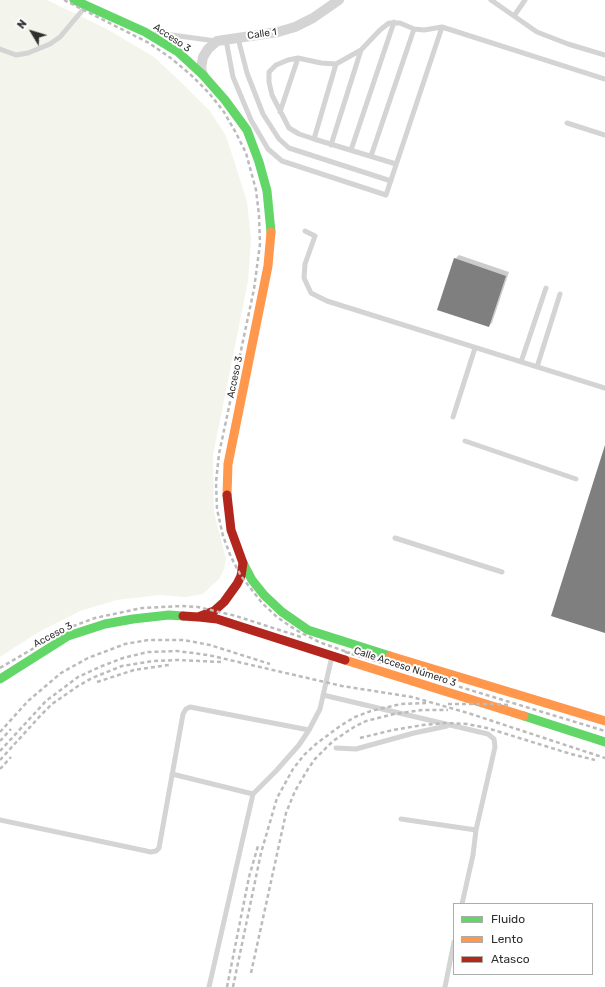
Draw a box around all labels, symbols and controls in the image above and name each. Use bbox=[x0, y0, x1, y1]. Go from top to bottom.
north arrow bbox=[12, 12, 52, 52]
text: N bbox=[15, 17, 30, 31]
street label: Acceso 3 bbox=[151, 21, 193, 55]
street label: Calle 1 bbox=[247, 26, 277, 42]
street label: Acceso 3 bbox=[225, 355, 245, 399]
street label: Acceso 3 bbox=[31, 620, 75, 650]
street label: Calle Acceso Número 3 bbox=[352, 645, 458, 689]
legend bbox=[453, 903, 593, 975]
text: Fluido bbox=[491, 912, 525, 926]
text: Lento bbox=[491, 932, 523, 946]
text: Atasco bbox=[491, 952, 530, 966]

